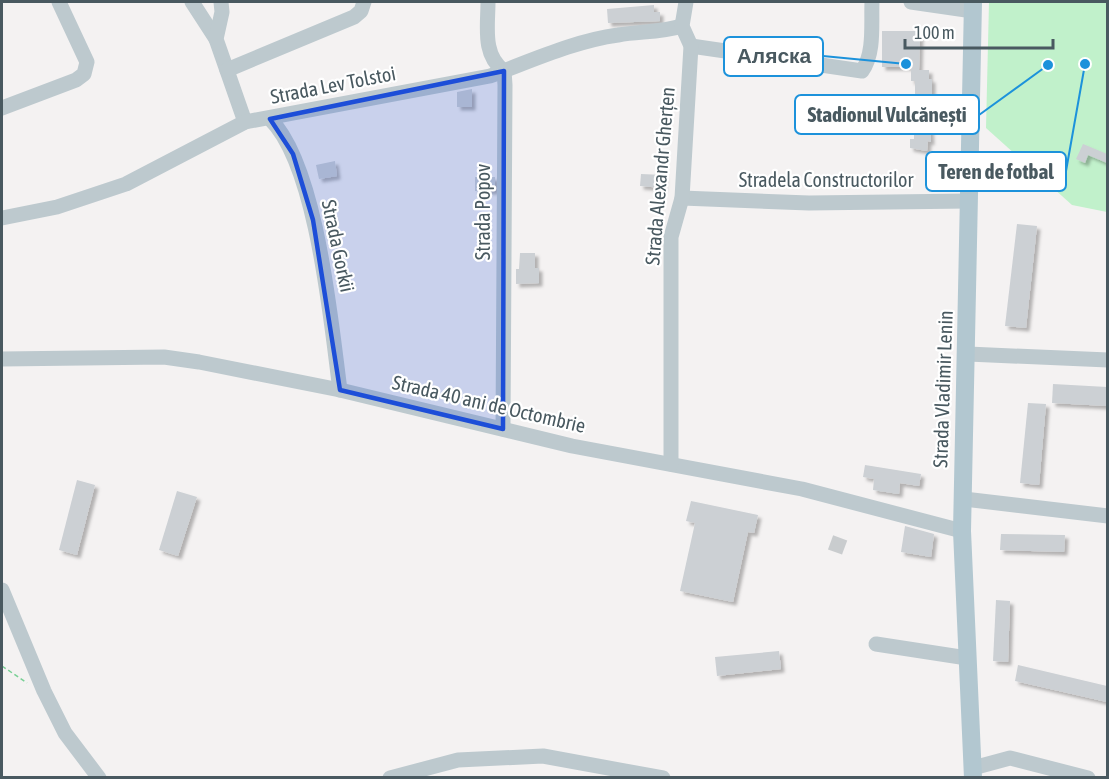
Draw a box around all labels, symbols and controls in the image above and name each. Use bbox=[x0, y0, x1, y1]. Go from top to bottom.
scale bar bbox=[905, 12, 1054, 50]
text: 100 m bbox=[914, 22, 955, 43]
callout: Аляска bbox=[724, 37, 823, 76]
text: Аляска bbox=[737, 43, 812, 67]
street label: Strada Lev Tolstoi bbox=[268, 61, 397, 108]
street label: Strada Alexandr Gherțen bbox=[640, 86, 679, 266]
callout: Stadionul Vulcănești bbox=[795, 95, 979, 134]
text: Stadionul Vulcănești bbox=[807, 102, 967, 127]
callout: Teren de fotbal bbox=[926, 152, 1066, 191]
text: Teren de fotbal bbox=[938, 159, 1054, 183]
street label: Strada Popov bbox=[471, 164, 494, 260]
street label: Stradela Constructorilor bbox=[739, 168, 914, 191]
street label: Strada Gorkii bbox=[317, 198, 359, 294]
street label: Strada Vladimir Lenin bbox=[928, 310, 957, 468]
street label: Strada 40 ani de Octombrie bbox=[390, 370, 588, 437]

